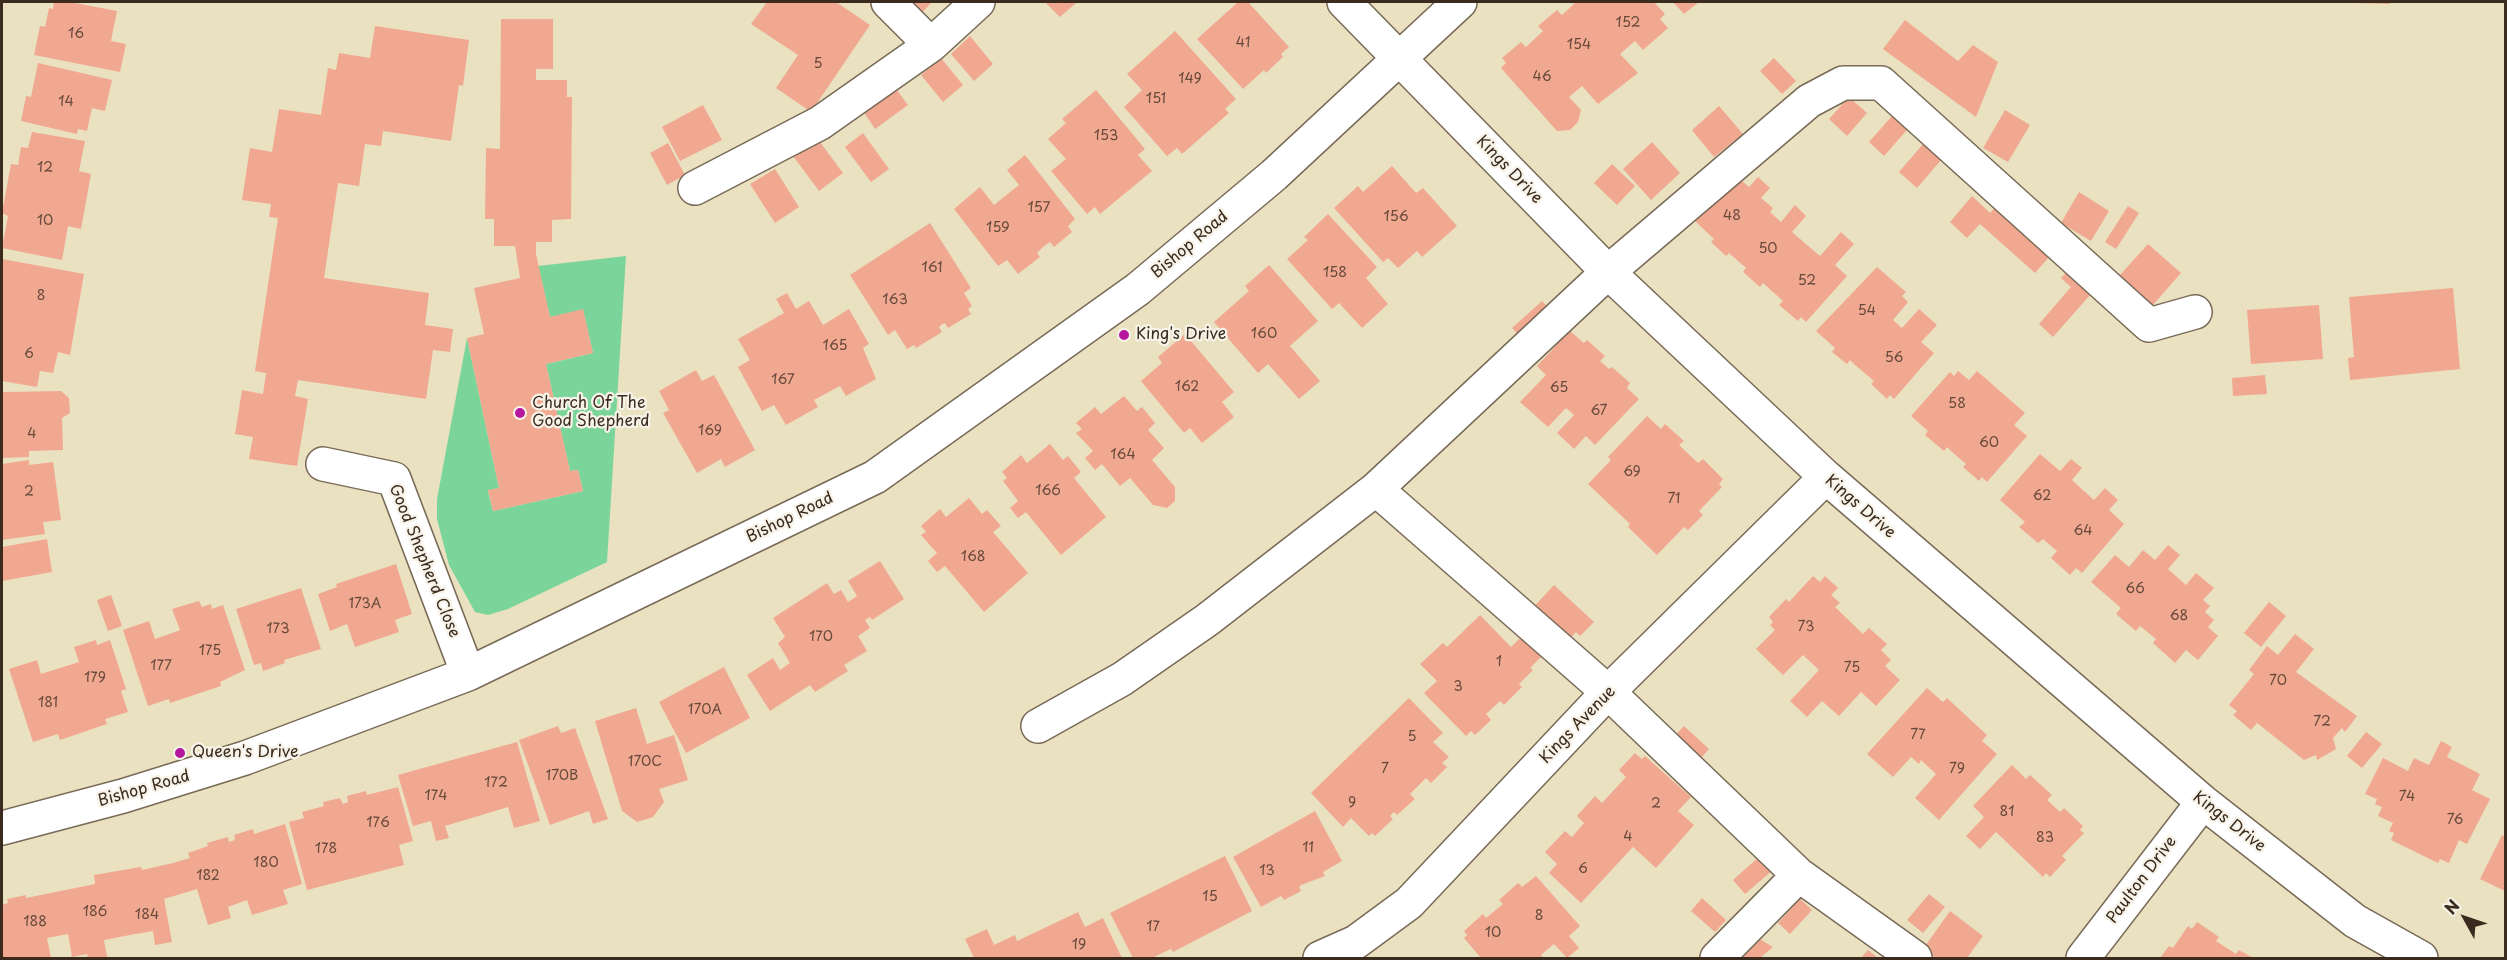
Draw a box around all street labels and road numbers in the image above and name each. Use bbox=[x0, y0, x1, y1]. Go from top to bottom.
street label: Kings Drive bbox=[1472, 132, 1546, 208]
street label: Bishop Road bbox=[1148, 207, 1232, 283]
street label: Kings Drive bbox=[1821, 471, 1899, 543]
street label: Good Shepherd Close bbox=[384, 481, 464, 641]
street label: Bishop Road bbox=[743, 489, 837, 547]
street label: Kings Avenue bbox=[1536, 682, 1620, 768]
street label: Bishop Road bbox=[96, 767, 192, 811]
street label: Kings Drive bbox=[2189, 788, 2269, 856]
street label: Paulton Drive bbox=[2103, 833, 2181, 927]

